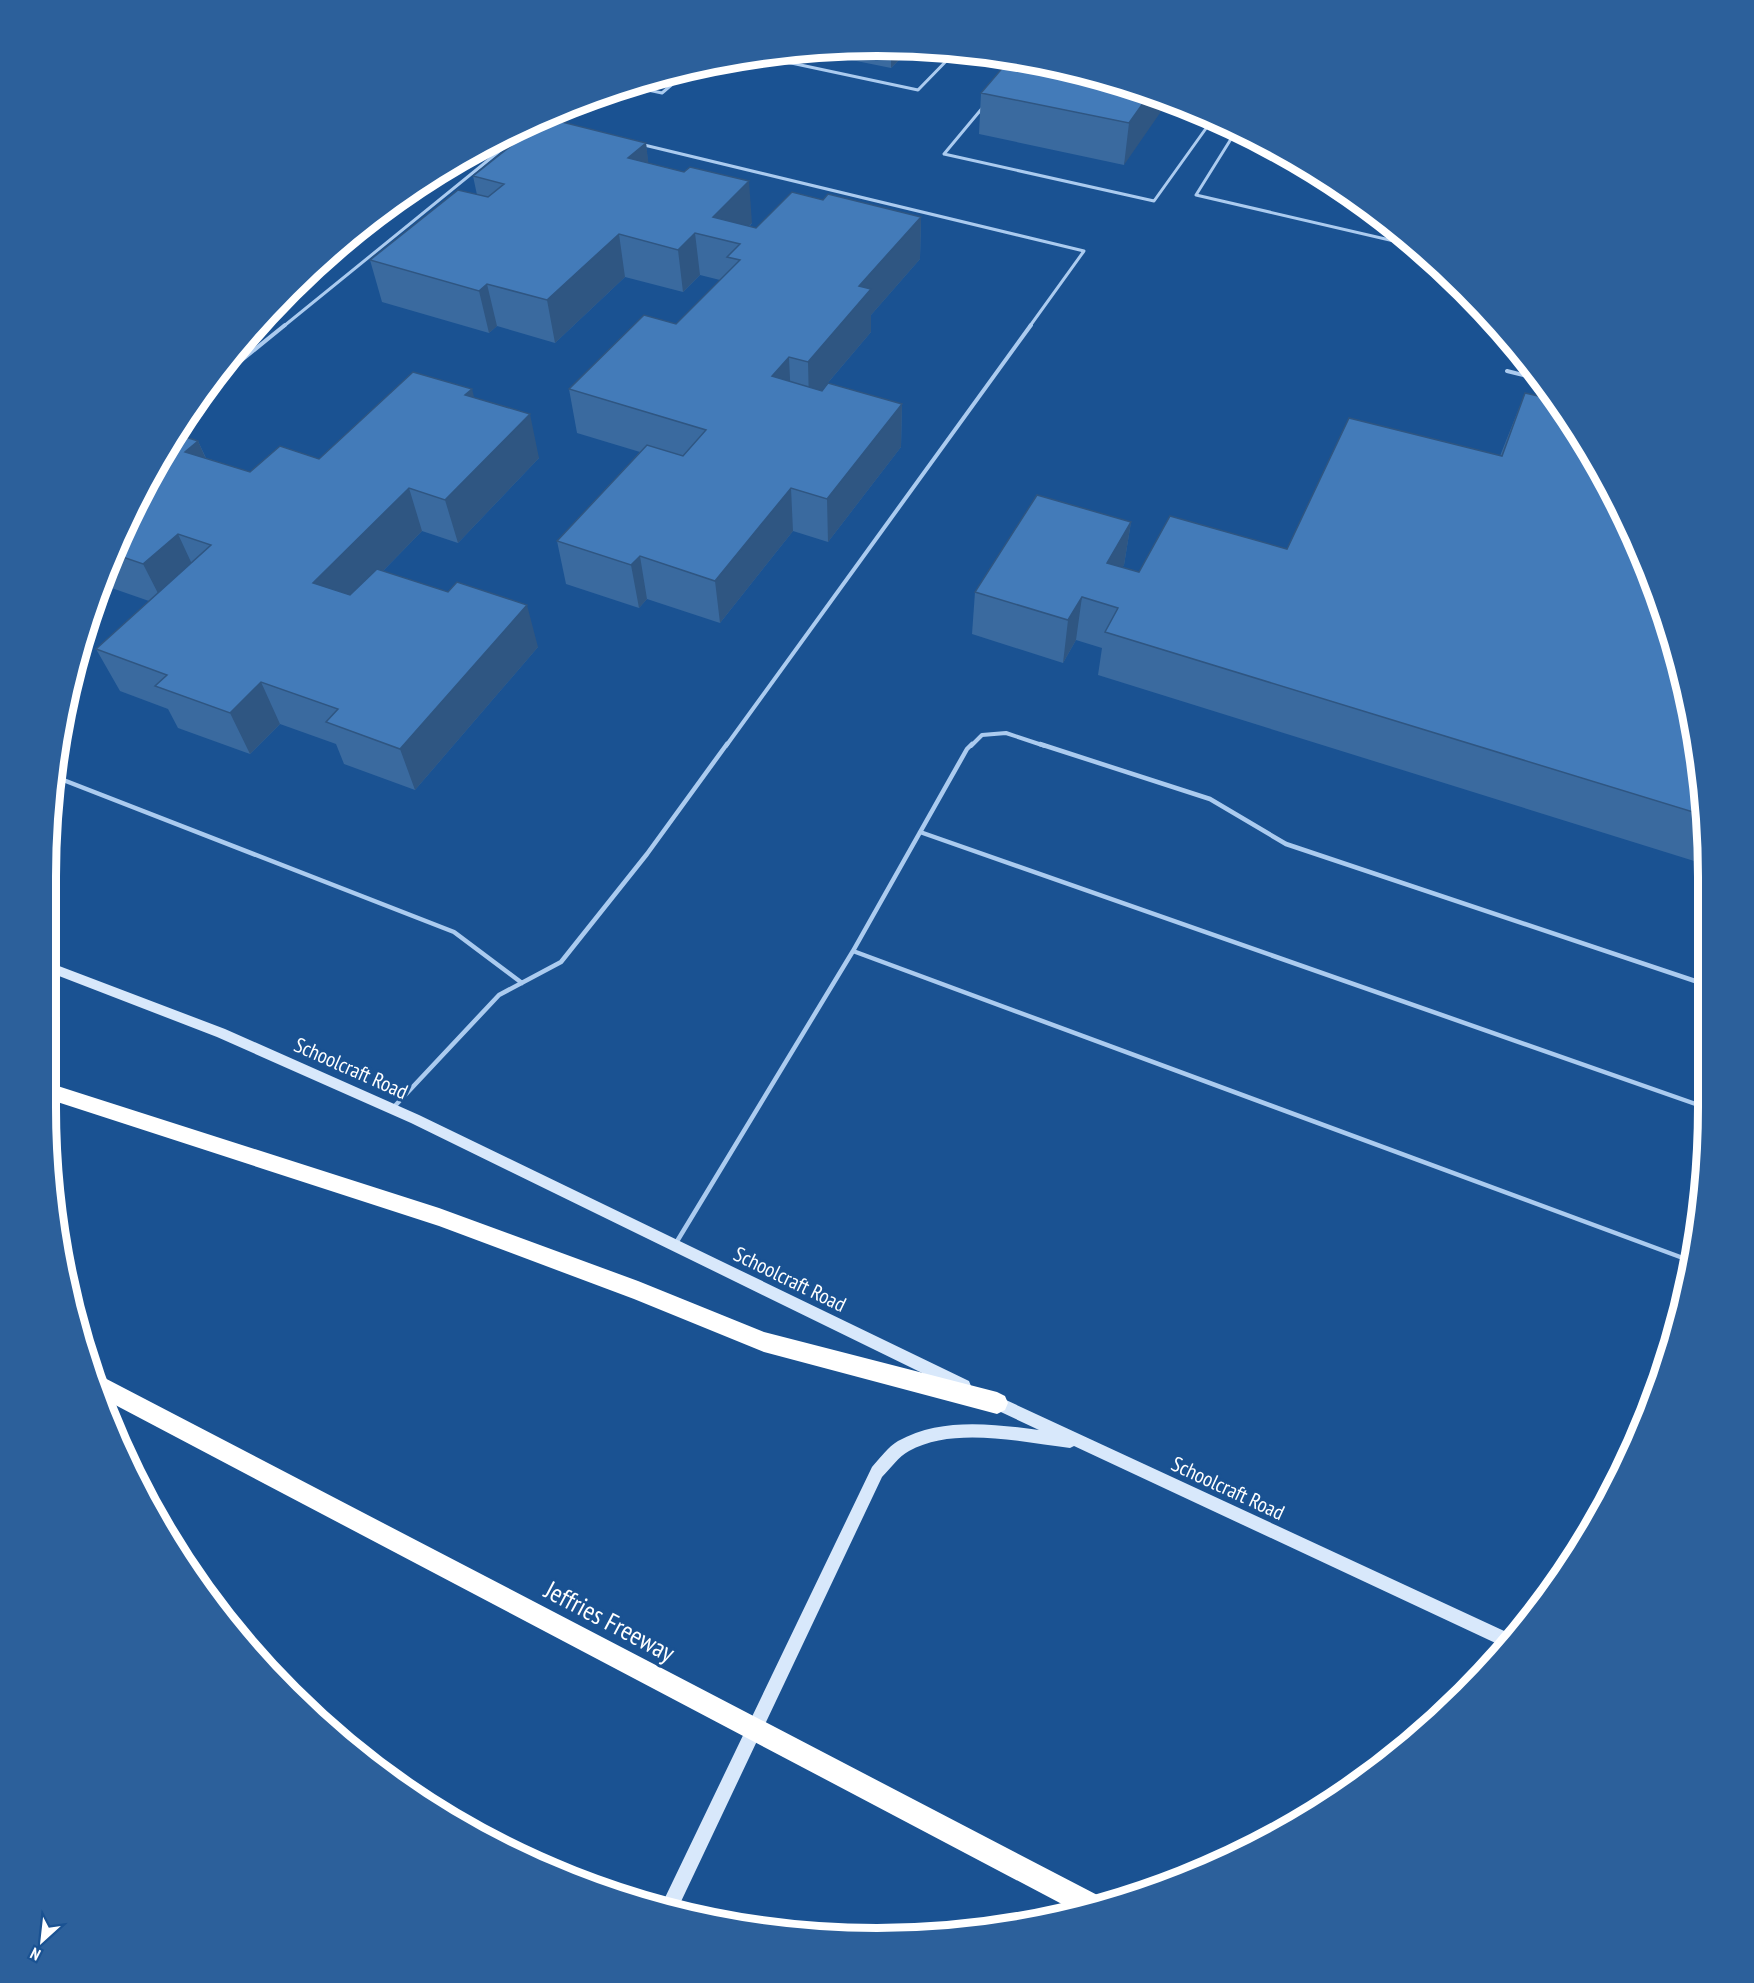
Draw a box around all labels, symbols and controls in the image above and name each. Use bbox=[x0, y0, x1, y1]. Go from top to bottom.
street label: Schoolcraft Road bbox=[290, 1031, 412, 1105]
street label: Schoolcraft Road bbox=[729, 1240, 851, 1318]
street label: Schoolcraft Road bbox=[1167, 1450, 1289, 1526]
street label: Jeffries Freeway bbox=[538, 1572, 681, 1669]
north arrow bbox=[12, 1911, 72, 1971]
text: N bbox=[27, 1943, 44, 1965]

